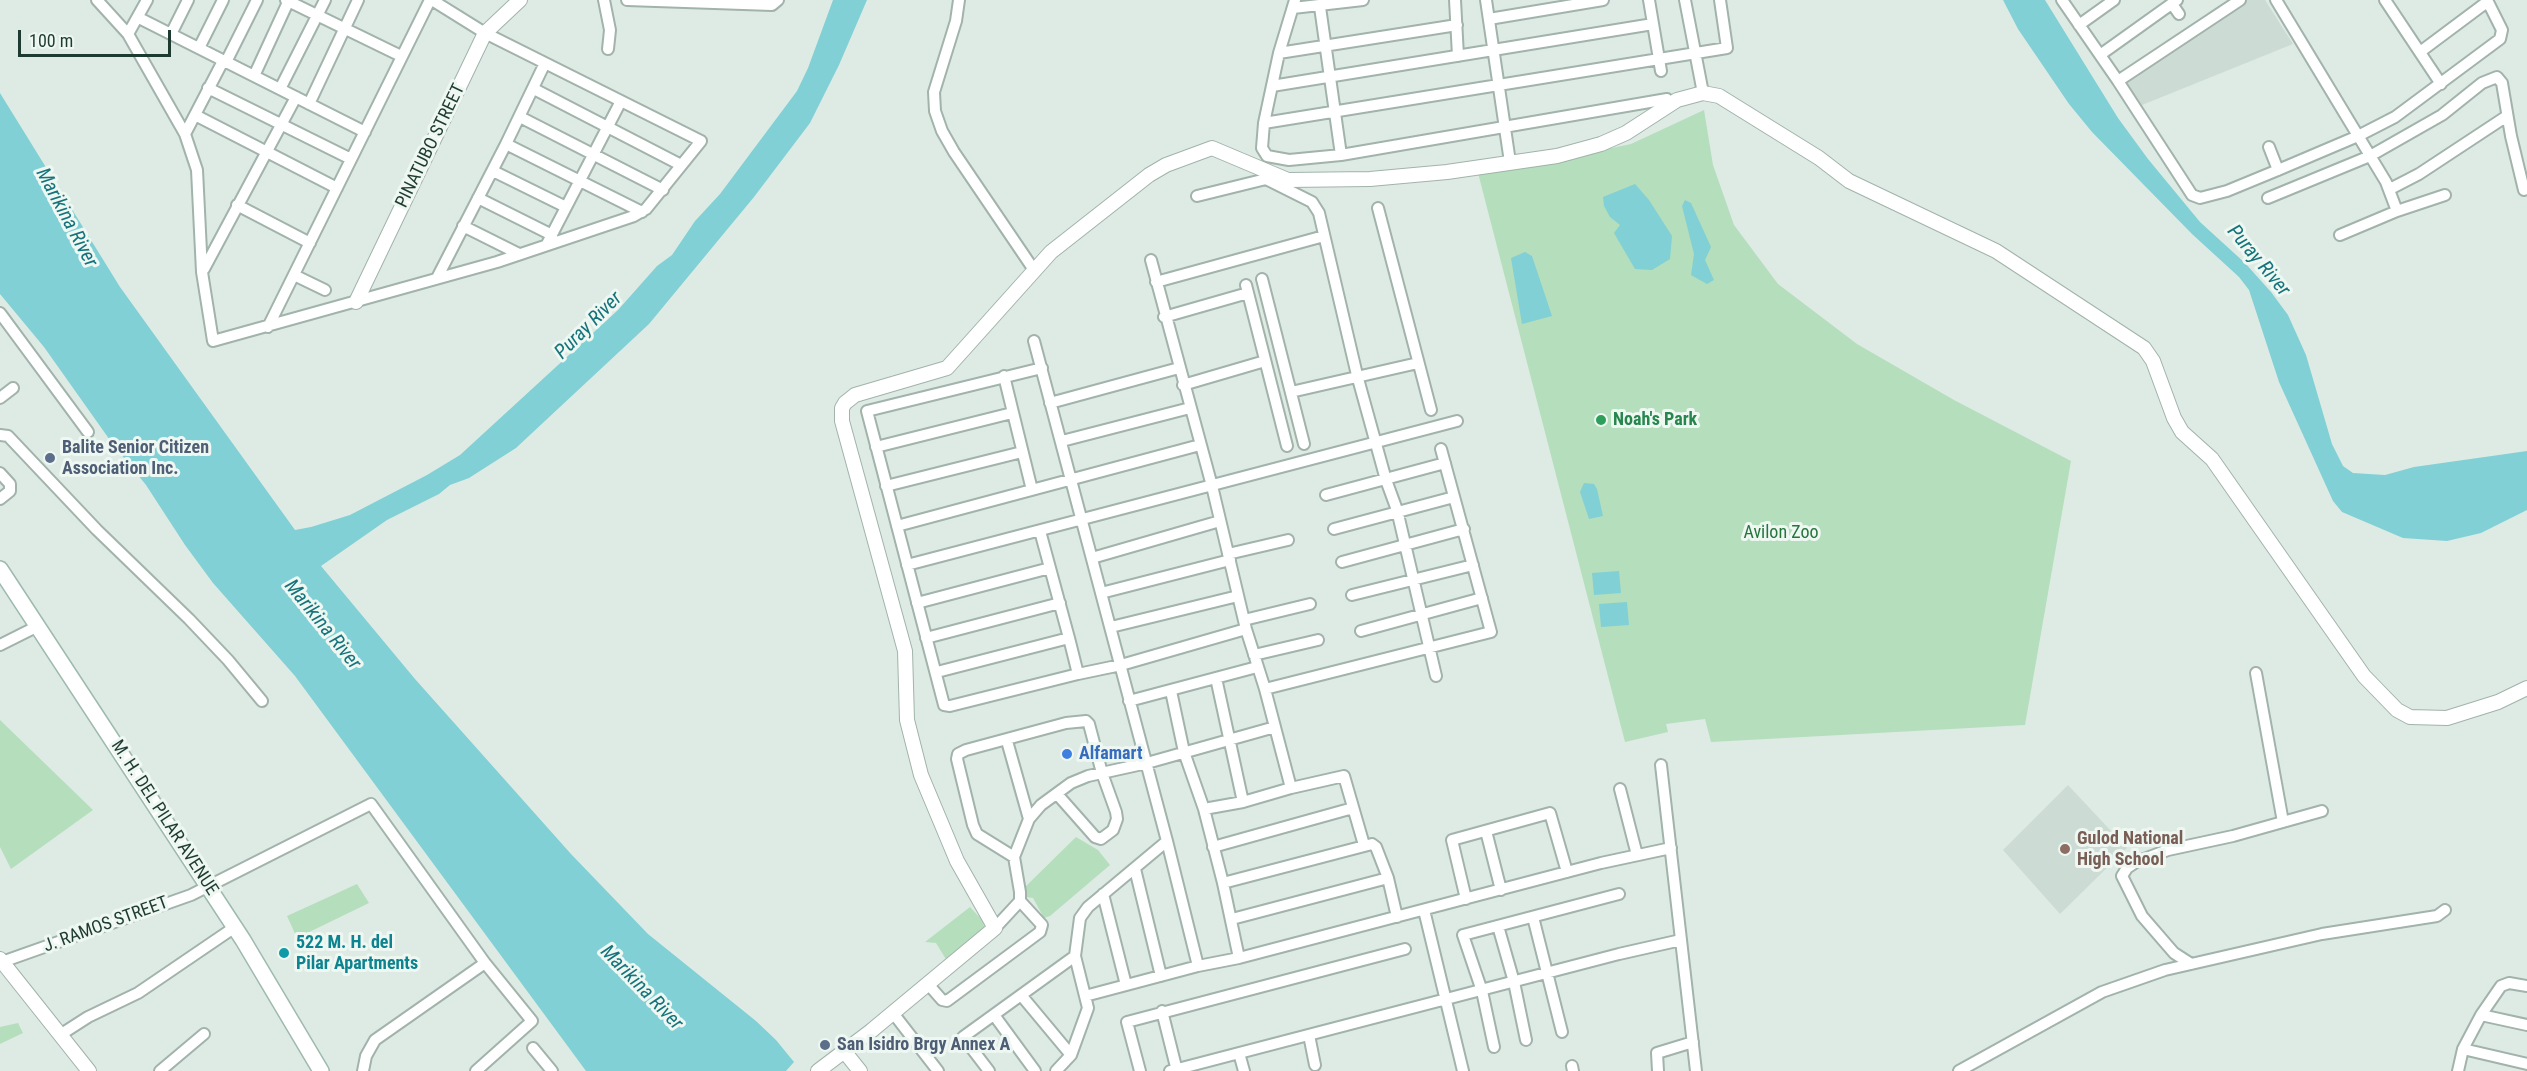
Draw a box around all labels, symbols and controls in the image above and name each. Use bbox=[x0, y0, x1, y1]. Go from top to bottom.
scale bar bbox=[21, 18, 174, 56]
text: 100 m bbox=[29, 30, 73, 51]
street label: PINATUBO STREET bbox=[392, 81, 470, 211]
water label: Marikina River bbox=[30, 164, 102, 272]
water label: Puray River bbox=[2221, 221, 2295, 301]
water label: Puray River bbox=[550, 287, 628, 365]
place label: Noah's Park bbox=[1613, 409, 1697, 431]
marker: Noah's Park bbox=[1594, 413, 1608, 427]
place label: Balite Senior Citizen Association Inc. bbox=[62, 437, 209, 480]
marker: Balite Senior Citizen Association Inc. bbox=[43, 451, 57, 465]
park label: Avilon Zoo bbox=[1743, 522, 1819, 544]
water label: Marikina River bbox=[278, 575, 366, 675]
street label: M. H. DEL PILAR AVENUE bbox=[106, 736, 222, 900]
place label: Alfamart bbox=[1079, 743, 1142, 765]
marker: Alfamart bbox=[1060, 747, 1074, 761]
place label: Gulod National High School bbox=[2077, 828, 2183, 870]
marker: Gulod National High School bbox=[2058, 842, 2072, 856]
street label: J. RAMOS STREET bbox=[41, 892, 171, 958]
place label: 522 M. H. del Pilar Apartments bbox=[296, 932, 418, 974]
water label: Marikina River bbox=[595, 941, 687, 1035]
marker: 522 M. H. del Pilar Apartments bbox=[277, 946, 291, 960]
place label: San Isidro Brgy Annex A bbox=[837, 1034, 1010, 1056]
marker: San Isidro Brgy Annex A bbox=[818, 1038, 832, 1052]

